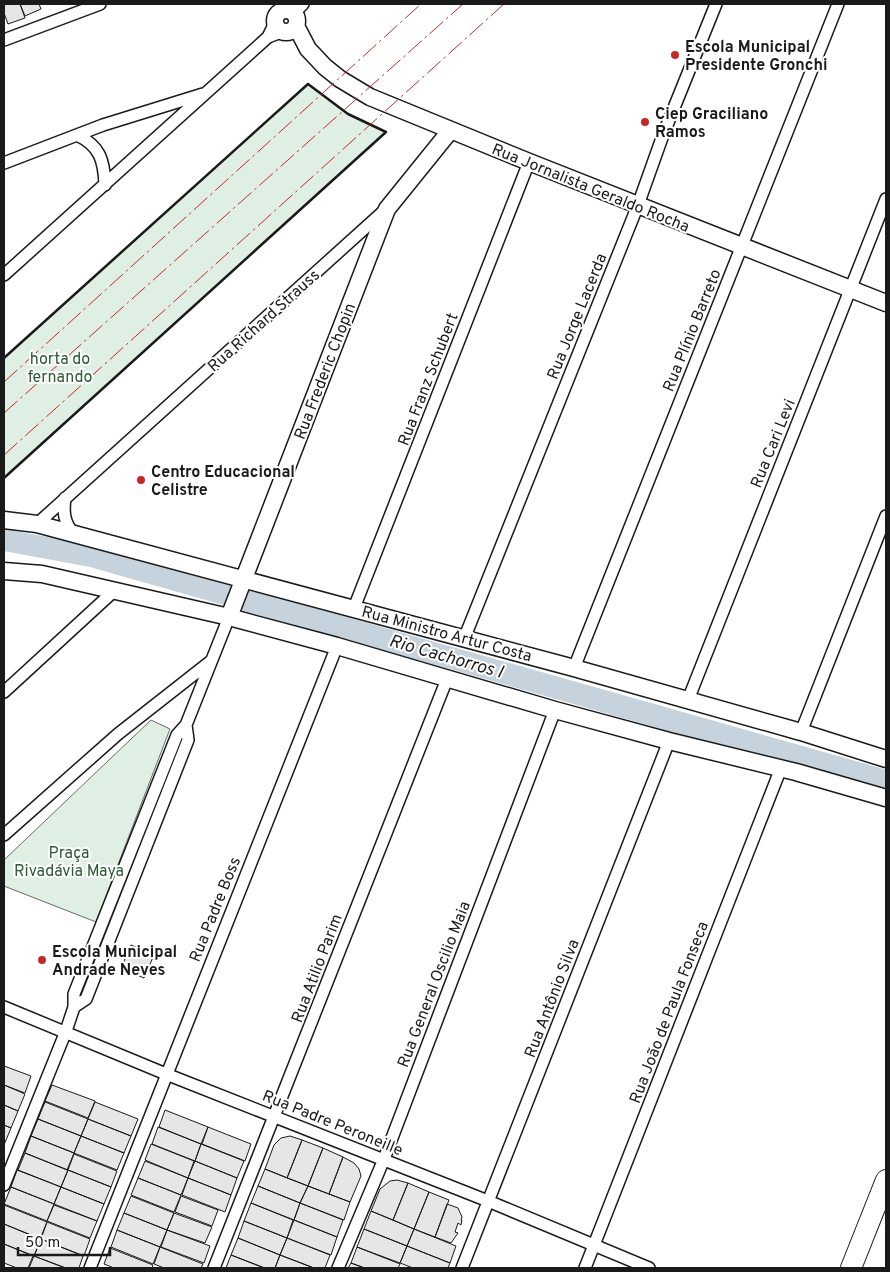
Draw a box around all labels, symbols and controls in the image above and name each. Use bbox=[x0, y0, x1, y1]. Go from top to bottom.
place label: Escola Municipal Presidente Gronchi bbox=[685, 38, 827, 76]
marker: Escola Municipal Presidente Gronchi bbox=[669, 49, 681, 61]
place label: Ciep Graciliano Ramos bbox=[655, 105, 768, 143]
marker: Ciep Graciliano Ramos bbox=[639, 116, 651, 128]
street label: Rua Jornalista Geraldo Rocha bbox=[488, 140, 692, 238]
street label: Rua Jorge Lacerda bbox=[543, 251, 612, 383]
street label: Rua Richard Strauss bbox=[204, 266, 324, 377]
street label: Rua Plínio Barreto bbox=[659, 267, 727, 395]
street label: Rua Frederic Chopin bbox=[291, 301, 361, 443]
street label: Rua Franz Schubert bbox=[394, 310, 463, 449]
park label: horta do fernando bbox=[28, 350, 92, 388]
street label: Rua Cari Levi bbox=[747, 396, 801, 491]
place label: Centro Educacional Celistre bbox=[151, 463, 295, 501]
marker: Centro Educacional Celistre bbox=[135, 474, 147, 486]
street label: Rua Ministro Artur Costa bbox=[359, 603, 534, 667]
water label: Rio Cachorros I bbox=[386, 630, 506, 685]
park label: Praça Rivadávia Maya bbox=[14, 844, 124, 882]
street label: Rua Padre Boss bbox=[186, 854, 246, 965]
street label: Rua General Oscilio Maia bbox=[394, 899, 476, 1071]
street label: Rua Atilio Parim bbox=[288, 912, 348, 1026]
street label: Rua João de Paula Fonseca bbox=[626, 919, 714, 1107]
street label: Rua Antônio Silva bbox=[521, 937, 585, 1061]
place label: Escola Municipal Andrade Neves bbox=[52, 943, 177, 981]
marker: Escola Municipal Andrade Neves bbox=[36, 954, 48, 966]
street label: Rua Padre Peroneille bbox=[259, 1087, 405, 1161]
scale bar bbox=[18, 1224, 110, 1256]
text: 50 m bbox=[25, 1234, 60, 1253]

